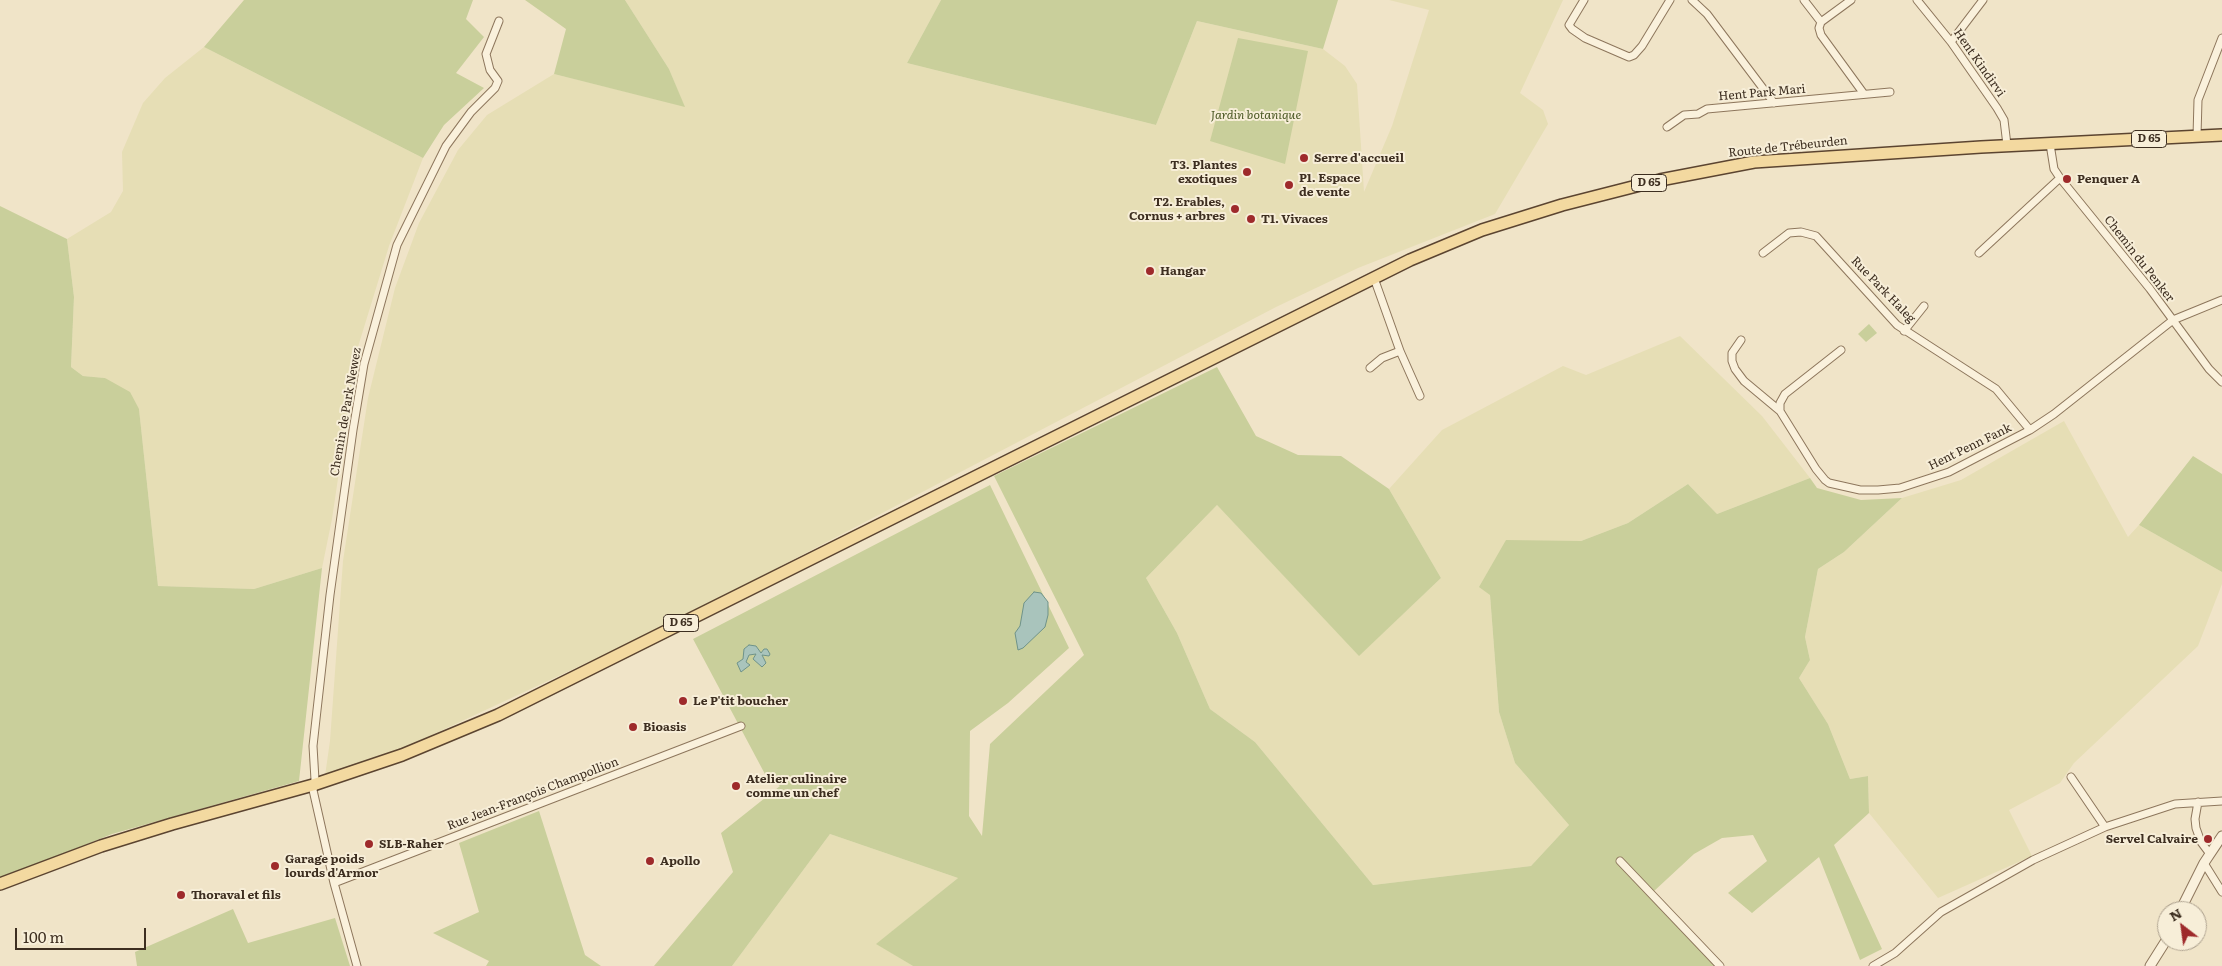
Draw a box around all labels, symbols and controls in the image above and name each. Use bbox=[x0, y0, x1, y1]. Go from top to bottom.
street label: Hent Kindirvi bbox=[1950, 26, 2008, 100]
street label: Hent Park Mari bbox=[1718, 82, 1806, 104]
park label: Jardin botanique bbox=[1211, 108, 1301, 122]
road number: D 65 bbox=[2132, 130, 2166, 148]
street label: Route de Trébeurden bbox=[1728, 134, 1848, 160]
place label: Serre d'accueil bbox=[1314, 151, 1404, 165]
marker: Serre d'accueil bbox=[1298, 152, 1310, 164]
place label: T3. Plantes exotiques bbox=[1170, 158, 1237, 186]
marker: T3. Plantes exotiques bbox=[1241, 166, 1253, 178]
place label: P1. Espace de vente bbox=[1299, 171, 1360, 199]
place label: Penquer A bbox=[2077, 172, 2140, 186]
marker: Penquer A bbox=[2061, 173, 2073, 185]
road number: D 65 bbox=[1632, 174, 1666, 192]
marker: P1. Espace de vente bbox=[1283, 179, 1295, 191]
place label: T2. Erables, Cornus + arbres bbox=[1129, 195, 1225, 223]
marker: T2. Erables, Cornus + arbres bbox=[1229, 203, 1241, 215]
place label: T1. Vivaces bbox=[1261, 212, 1328, 226]
marker: T1. Vivaces bbox=[1245, 213, 1257, 225]
street label: Chemin du Penker bbox=[2101, 213, 2177, 305]
street label: Rue Park Haleg bbox=[1848, 254, 1918, 326]
place label: Hangar bbox=[1160, 264, 1206, 278]
marker: Hangar bbox=[1144, 265, 1156, 277]
street label: Chemin de Park Newez bbox=[328, 347, 364, 477]
street label: Hent Penn Fank bbox=[1926, 421, 2014, 473]
road number: D 65 bbox=[664, 614, 698, 632]
place label: Le P'tit boucher bbox=[693, 694, 788, 708]
marker: Le P'tit boucher bbox=[677, 695, 689, 707]
place label: Bioasis bbox=[643, 720, 686, 734]
marker: Bioasis bbox=[627, 721, 639, 733]
street label: Rue Jean-François Champollion bbox=[445, 755, 621, 833]
place label: Atelier culinaire comme un chef bbox=[746, 772, 847, 800]
marker: Atelier culinaire comme un chef bbox=[730, 780, 742, 792]
place label: Servel Calvaire bbox=[2106, 832, 2198, 846]
marker: Servel Calvaire bbox=[2202, 833, 2214, 845]
place label: SLB-Raher bbox=[379, 837, 444, 851]
marker: SLB-Raher bbox=[363, 838, 375, 850]
place label: Garage poids lourds d'Armor bbox=[285, 852, 378, 880]
place label: Apollo bbox=[660, 854, 700, 868]
marker: Apollo bbox=[644, 855, 656, 867]
marker: Garage poids lourds d'Armor bbox=[269, 860, 281, 872]
place label: Thoraval et fils bbox=[191, 888, 281, 902]
marker: Thoraval et fils bbox=[175, 889, 187, 901]
north arrow bbox=[2157, 901, 2207, 951]
text: N bbox=[2165, 902, 2185, 925]
scale bar bbox=[18, 918, 149, 950]
text: 100 m bbox=[23, 925, 64, 948]

